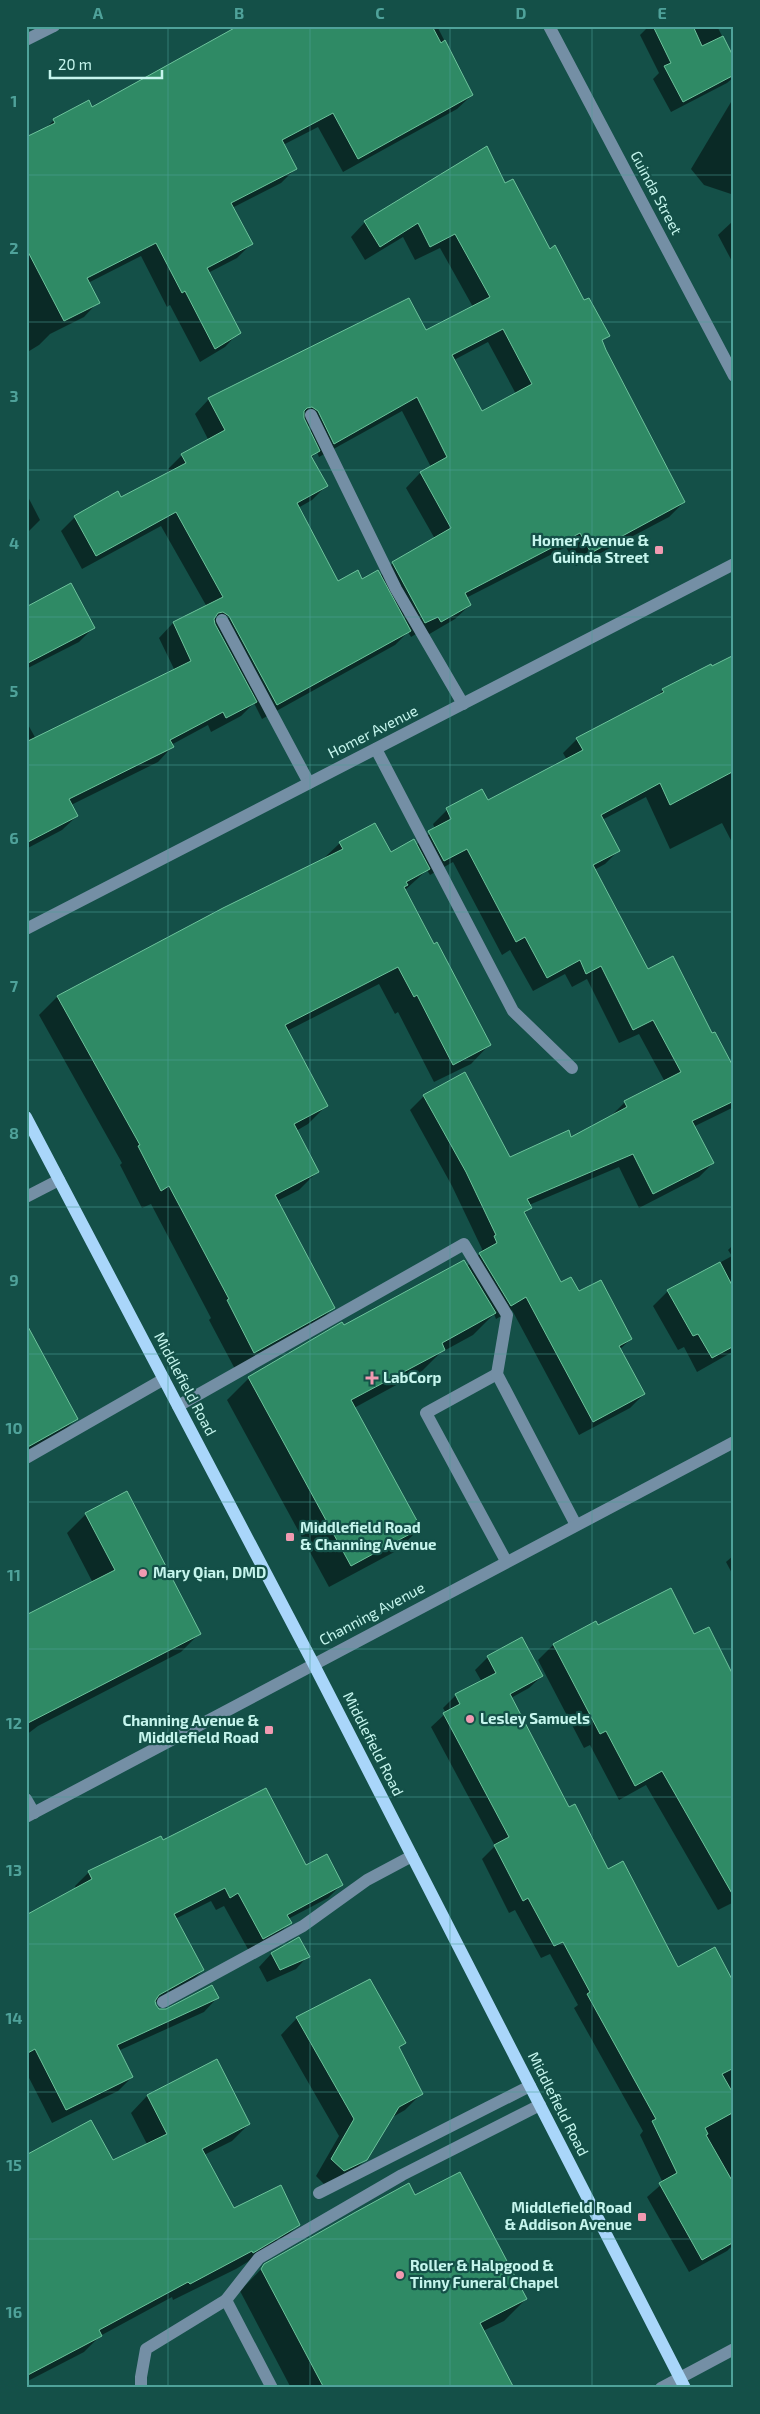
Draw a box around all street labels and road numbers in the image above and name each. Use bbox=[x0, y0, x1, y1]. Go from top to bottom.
street label: Guinda Street bbox=[627, 148, 687, 238]
street label: Homer Avenue bbox=[324, 701, 421, 762]
street label: Middlefield Road bbox=[151, 1329, 221, 1438]
street label: Channing Avenue bbox=[316, 1578, 427, 1649]
street label: Middlefield Road bbox=[340, 1688, 408, 1799]
street label: Middlefield Road bbox=[525, 2048, 593, 2159]

